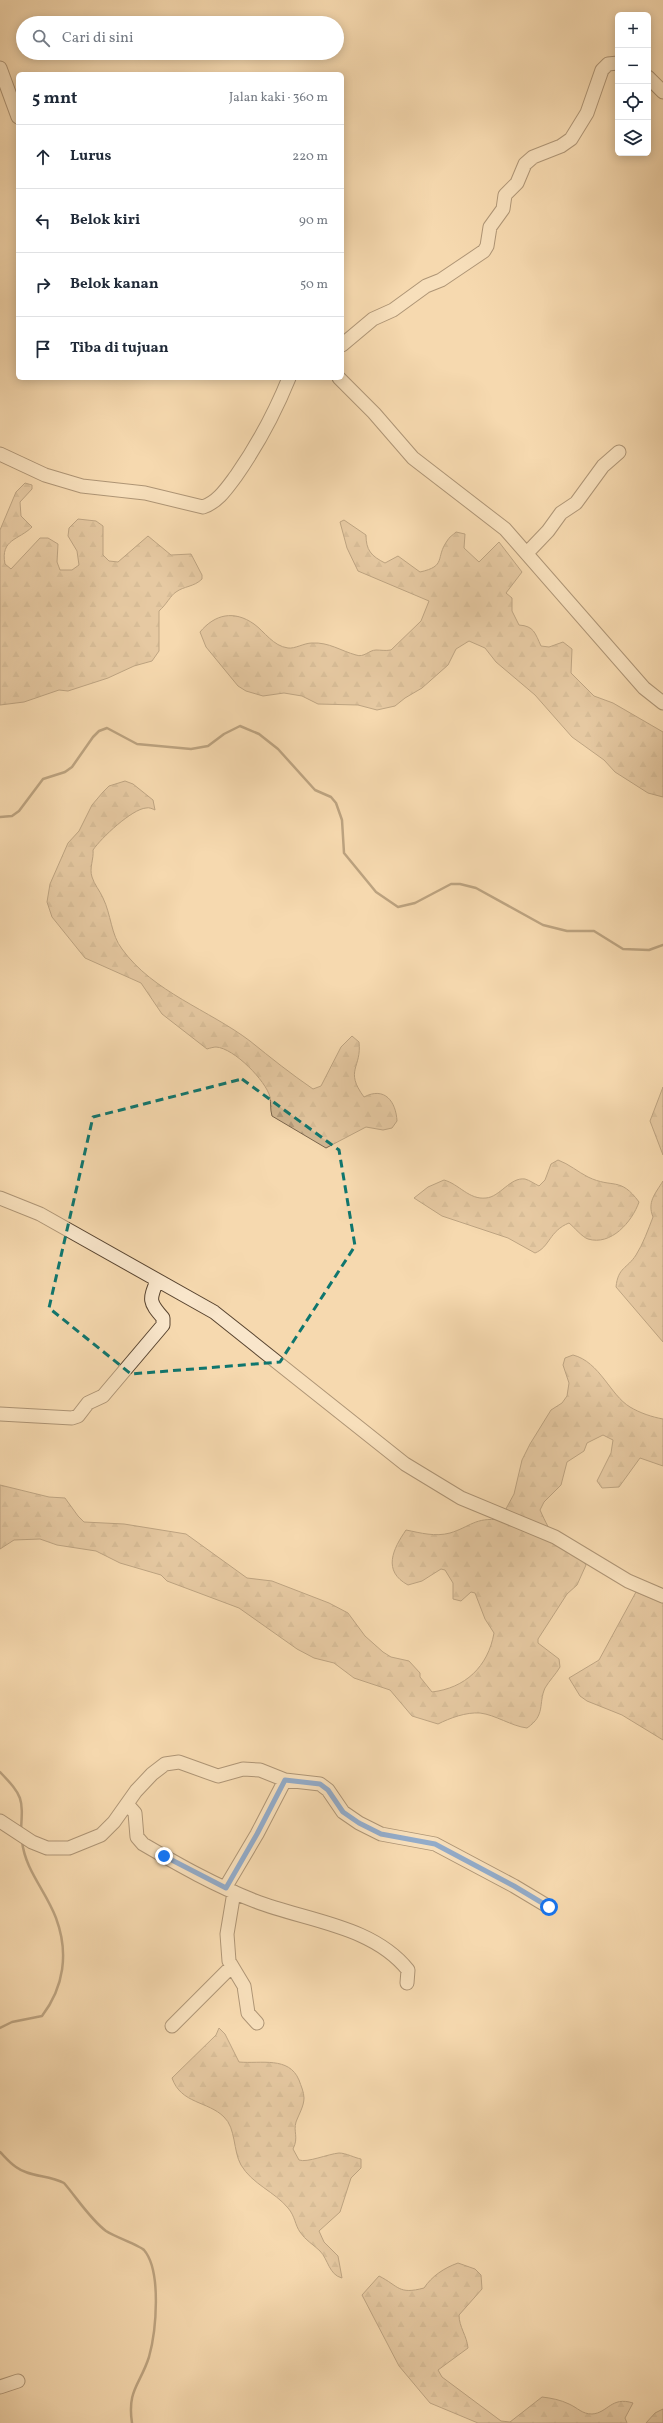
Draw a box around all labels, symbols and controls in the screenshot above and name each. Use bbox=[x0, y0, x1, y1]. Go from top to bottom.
map controls bbox=[615, 12, 651, 156]
button: + bbox=[615, 12, 651, 48]
search box bbox=[16, 16, 344, 60]
icon: search bbox=[30, 27, 52, 49]
text: Cari di sini bbox=[62, 28, 133, 49]
button: − bbox=[615, 48, 651, 84]
button: locate bbox=[615, 84, 651, 120]
text: 5 mnt bbox=[32, 87, 77, 110]
text: Jalan kaki · 360 m bbox=[229, 89, 328, 107]
button: layers bbox=[615, 120, 651, 156]
icon: ahead bbox=[32, 146, 54, 168]
text: Lurus bbox=[70, 146, 111, 167]
text: 220 m bbox=[292, 148, 328, 166]
icon: left bbox=[32, 210, 54, 232]
text: Belok kiri bbox=[70, 210, 140, 231]
text: 90 m bbox=[299, 212, 328, 230]
icon: right bbox=[32, 274, 54, 296]
text: Belok kanan bbox=[70, 274, 159, 295]
text: 50 m bbox=[300, 276, 328, 294]
icon: arrive bbox=[32, 338, 54, 360]
text: Tiba di tujuan bbox=[70, 338, 169, 359]
route end bbox=[155, 1847, 173, 1865]
route start bbox=[540, 1898, 558, 1916]

